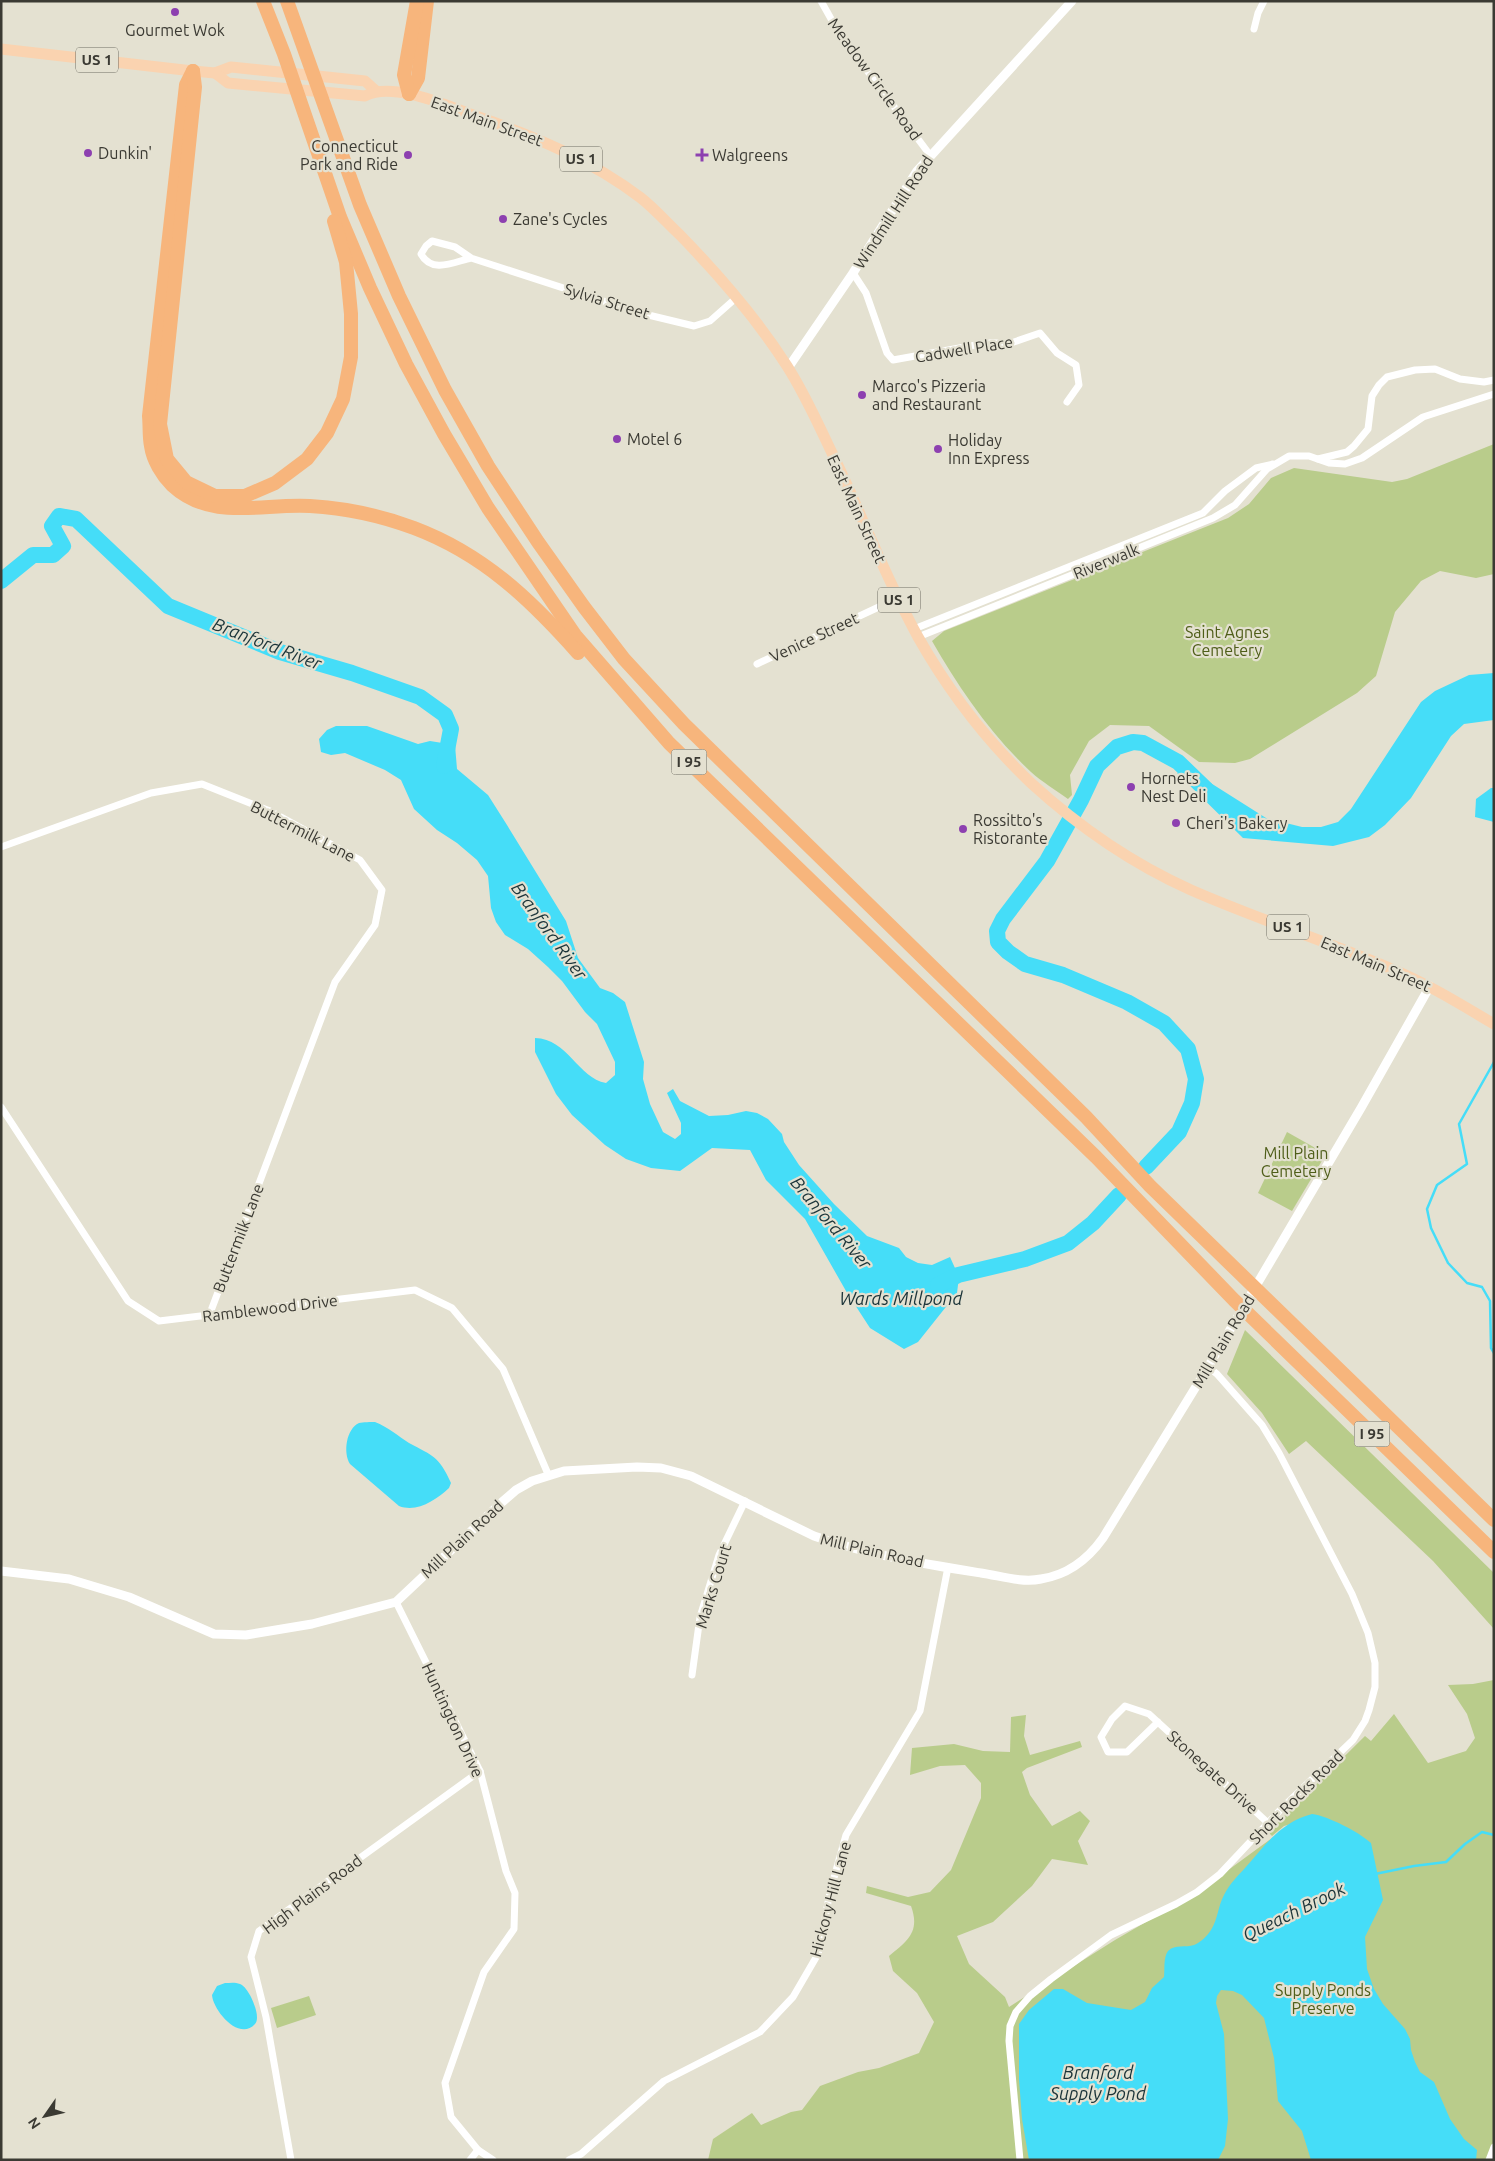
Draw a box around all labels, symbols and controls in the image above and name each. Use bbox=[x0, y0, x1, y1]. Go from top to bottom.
marker: Gourmet Wok bbox=[169, 6, 181, 18]
street label: Meadow Circle Road bbox=[825, 14, 925, 144]
place label: Gourmet Wok bbox=[125, 21, 225, 39]
road number: US 1 bbox=[76, 48, 118, 72]
street label: East Main Street bbox=[429, 92, 546, 150]
place label: Connecticut Park and Ride bbox=[300, 137, 399, 173]
place label: Dunkin' bbox=[98, 144, 152, 162]
road number: US 1 bbox=[560, 146, 602, 172]
place label: Walgreens bbox=[712, 146, 788, 164]
marker: Dunkin' bbox=[82, 147, 94, 159]
marker: Connecticut Park and Ride bbox=[402, 149, 414, 161]
marker: Walgreens bbox=[696, 149, 708, 161]
street label: Windmill Hill Road bbox=[850, 152, 936, 272]
place label: Zane's Cycles bbox=[513, 210, 607, 228]
marker: Zane's Cycles bbox=[497, 213, 509, 225]
street label: Sylvia Street bbox=[562, 279, 653, 323]
street label: Cadwell Place bbox=[914, 332, 1014, 366]
place label: Marco's Pizzeria and Restaurant bbox=[872, 377, 986, 413]
marker: Marco's Pizzeria and Restaurant bbox=[856, 389, 868, 401]
place label: Motel 6 bbox=[627, 430, 682, 448]
place label: Holiday Inn Express bbox=[948, 431, 1029, 467]
marker: Motel 6 bbox=[611, 433, 623, 445]
marker: Holiday Inn Express bbox=[932, 443, 944, 455]
street label: East Main Street bbox=[824, 452, 890, 567]
street label: Riverwalk bbox=[1070, 540, 1142, 582]
road number: US 1 bbox=[878, 588, 920, 612]
street label: Venice Street bbox=[767, 608, 862, 665]
water label: Branford River bbox=[210, 613, 326, 674]
park label: Saint Agnes Cemetery bbox=[1185, 623, 1269, 659]
road number: I 95 bbox=[672, 750, 706, 774]
place label: Hornets Nest Deli bbox=[1141, 769, 1206, 805]
marker: Hornets Nest Deli bbox=[1125, 781, 1137, 793]
street label: Buttermilk Lane bbox=[248, 797, 358, 865]
place label: Rossitto's Ristorante bbox=[973, 811, 1048, 847]
place label: Cheri's Bakery bbox=[1186, 814, 1288, 832]
marker: Cheri's Bakery bbox=[1170, 817, 1182, 829]
marker: Rossitto's Ristorante bbox=[957, 823, 969, 835]
water label: Branford River bbox=[507, 878, 592, 984]
road number: US 1 bbox=[1267, 914, 1309, 940]
street label: East Main Street bbox=[1318, 933, 1434, 996]
park label: Mill Plain Cemetery bbox=[1261, 1144, 1332, 1180]
water label: Branford River bbox=[786, 1172, 877, 1274]
street label: Buttermilk Lane bbox=[209, 1181, 267, 1295]
water label: Wards Millpond bbox=[839, 1288, 964, 1308]
street label: Ramblewood Drive bbox=[201, 1291, 339, 1325]
street label: Mill Plain Road bbox=[1188, 1291, 1258, 1391]
road number: I 95 bbox=[1354, 1422, 1390, 1446]
street label: Mill Plain Road bbox=[417, 1496, 507, 1582]
street label: Mill Plain Road bbox=[819, 1529, 925, 1571]
street label: Marks Court bbox=[692, 1541, 735, 1630]
street label: Huntington Drive bbox=[419, 1660, 487, 1780]
street label: Stonegate Drive bbox=[1164, 1727, 1262, 1817]
street label: Short Rocks Road bbox=[1245, 1746, 1347, 1848]
street label: Hickory Hill Lane bbox=[806, 1839, 854, 1959]
street label: High Plains Road bbox=[259, 1851, 365, 1937]
water label: Queach Brook bbox=[1239, 1877, 1349, 1945]
park label: Supply Ponds Preserve bbox=[1275, 1981, 1371, 2017]
water label: Branford Supply Pond bbox=[1049, 2062, 1147, 2103]
north arrow bbox=[20, 2091, 70, 2141]
text: N bbox=[25, 2114, 44, 2132]

